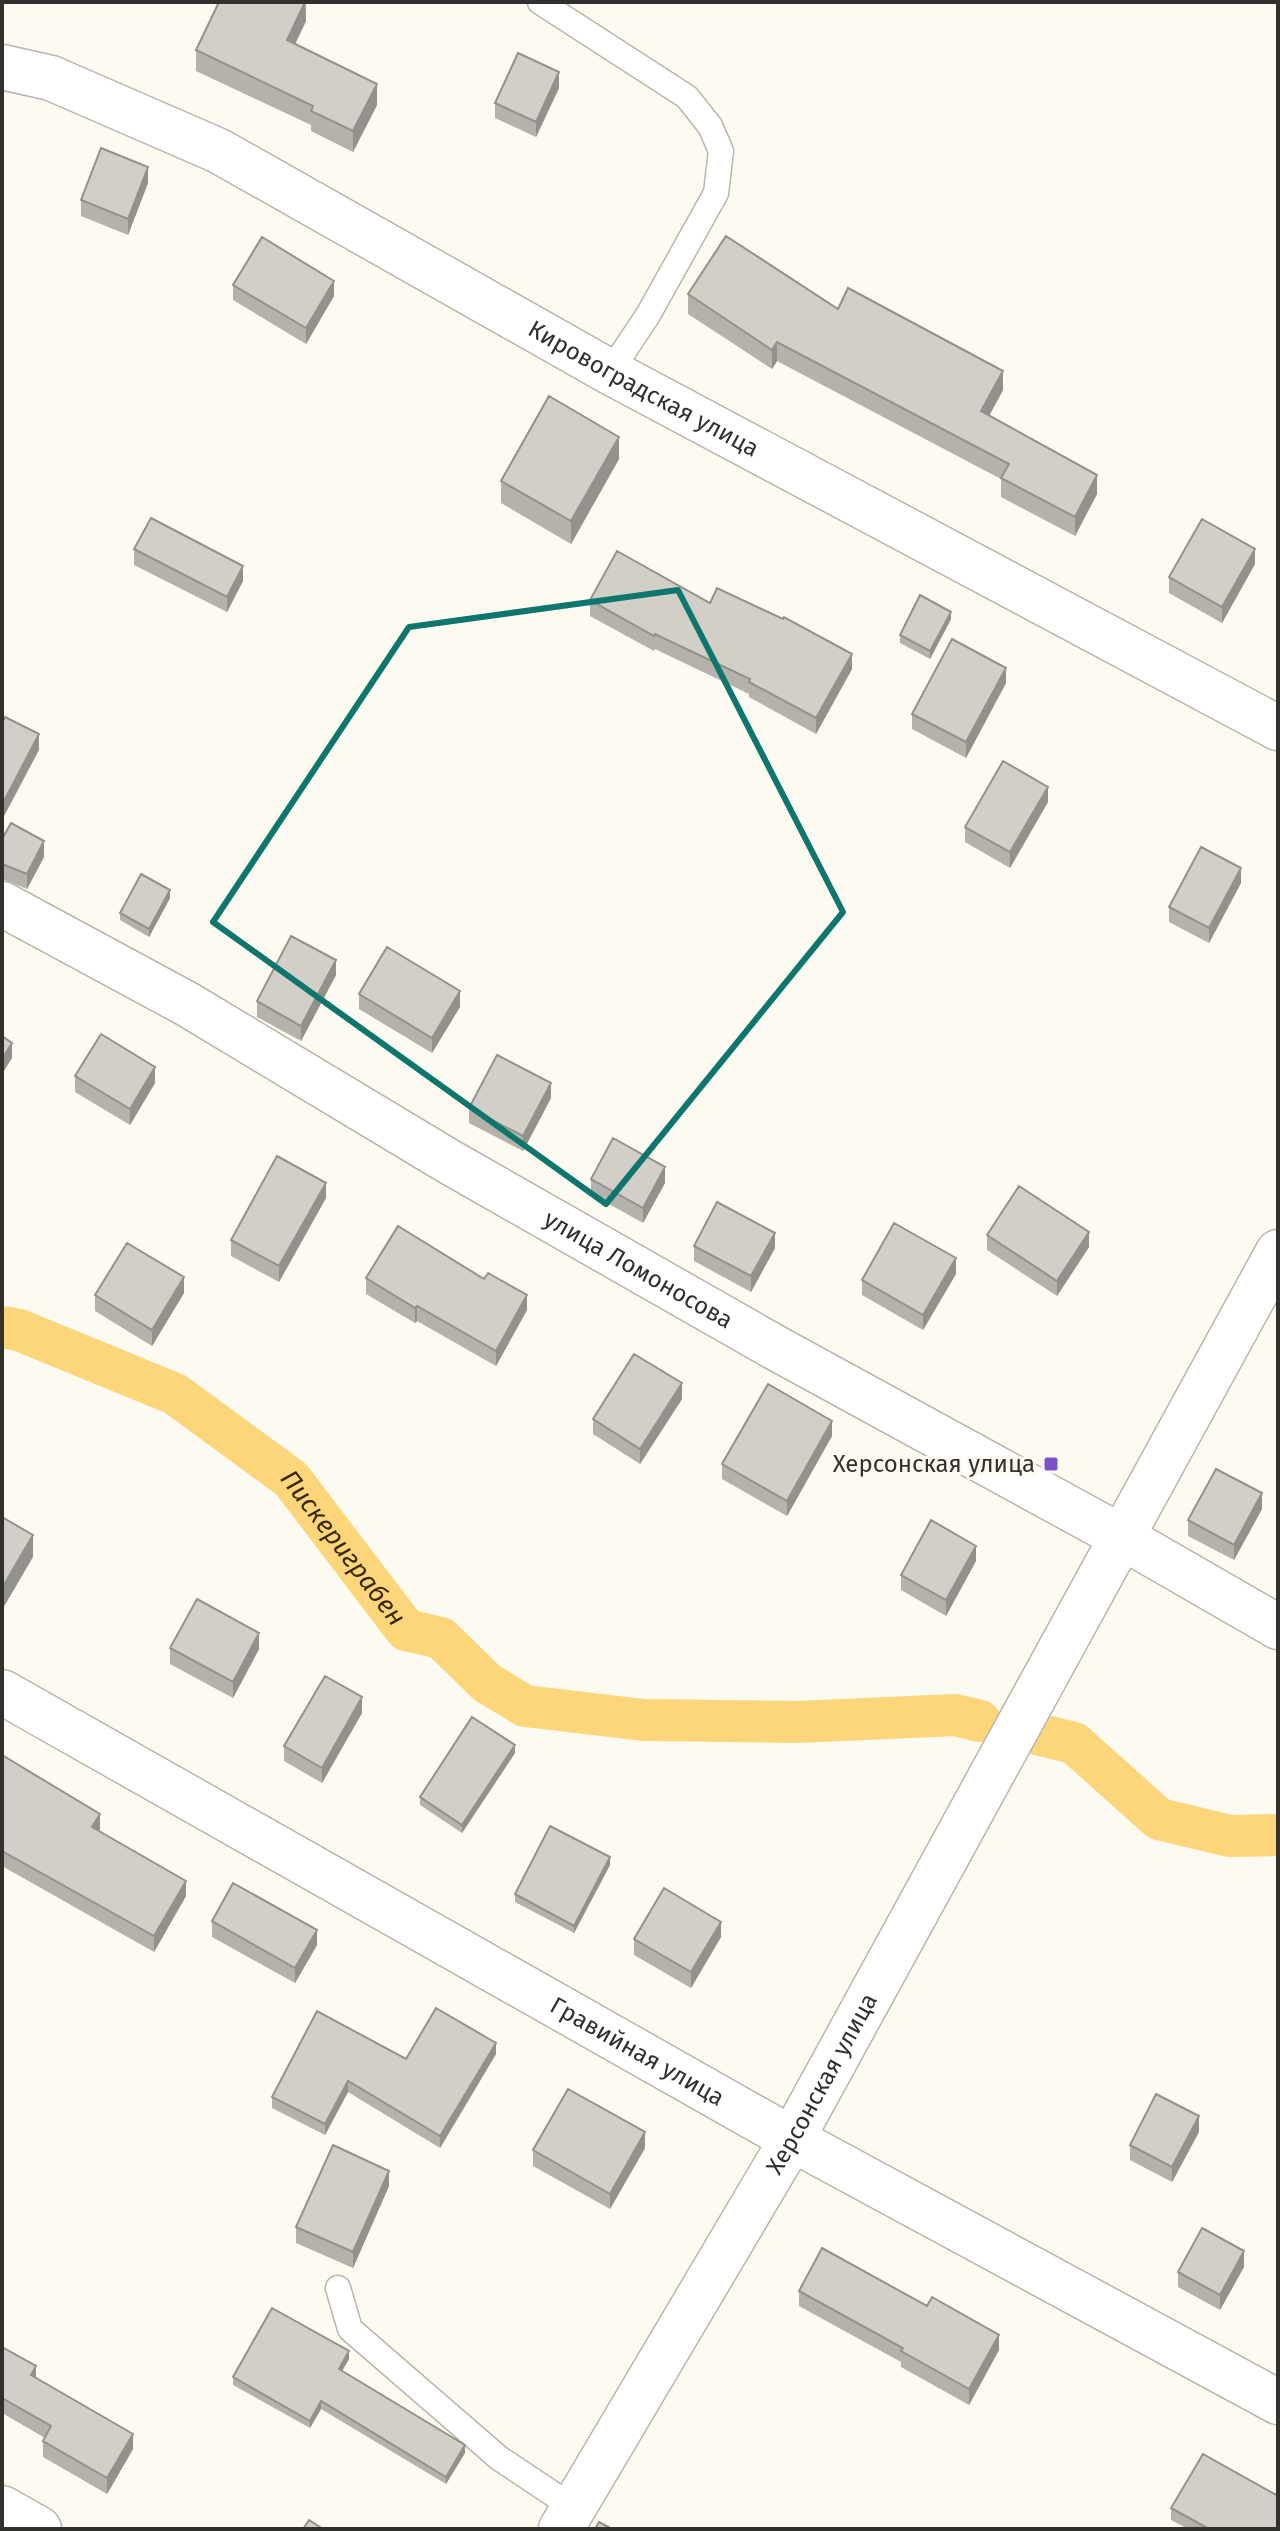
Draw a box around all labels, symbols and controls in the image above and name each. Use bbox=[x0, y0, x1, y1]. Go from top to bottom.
street label: Кировоградская улица bbox=[523, 315, 764, 463]
street label: улица Ломоносова bbox=[539, 1205, 738, 1334]
place label: Херсонская улица bbox=[833, 1450, 1035, 1478]
marker: Херсонская улица bbox=[1042, 1455, 1060, 1473]
water label: Пискериграбен bbox=[274, 1464, 412, 1632]
street label: Херсонская улица bbox=[760, 1989, 883, 2179]
street label: Гравийная улица bbox=[545, 1991, 729, 2112]

